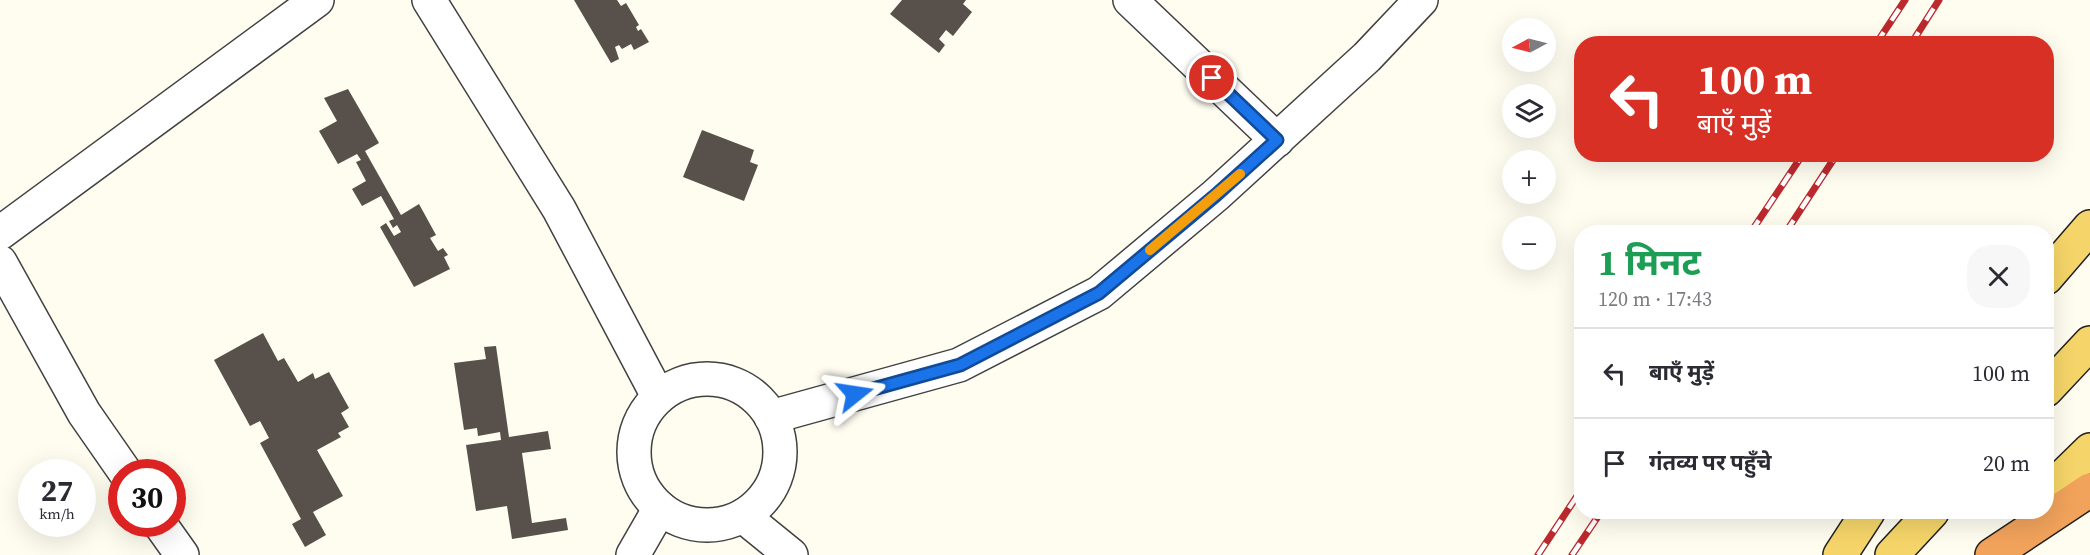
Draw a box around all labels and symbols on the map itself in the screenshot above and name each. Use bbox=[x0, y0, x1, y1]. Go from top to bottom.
north arrow bbox=[1502, 18, 1556, 72]
pin bbox=[1186, 52, 1237, 103]
position arrow bbox=[823, 362, 887, 426]
speed limit sign: 30 bbox=[108, 459, 186, 537]

